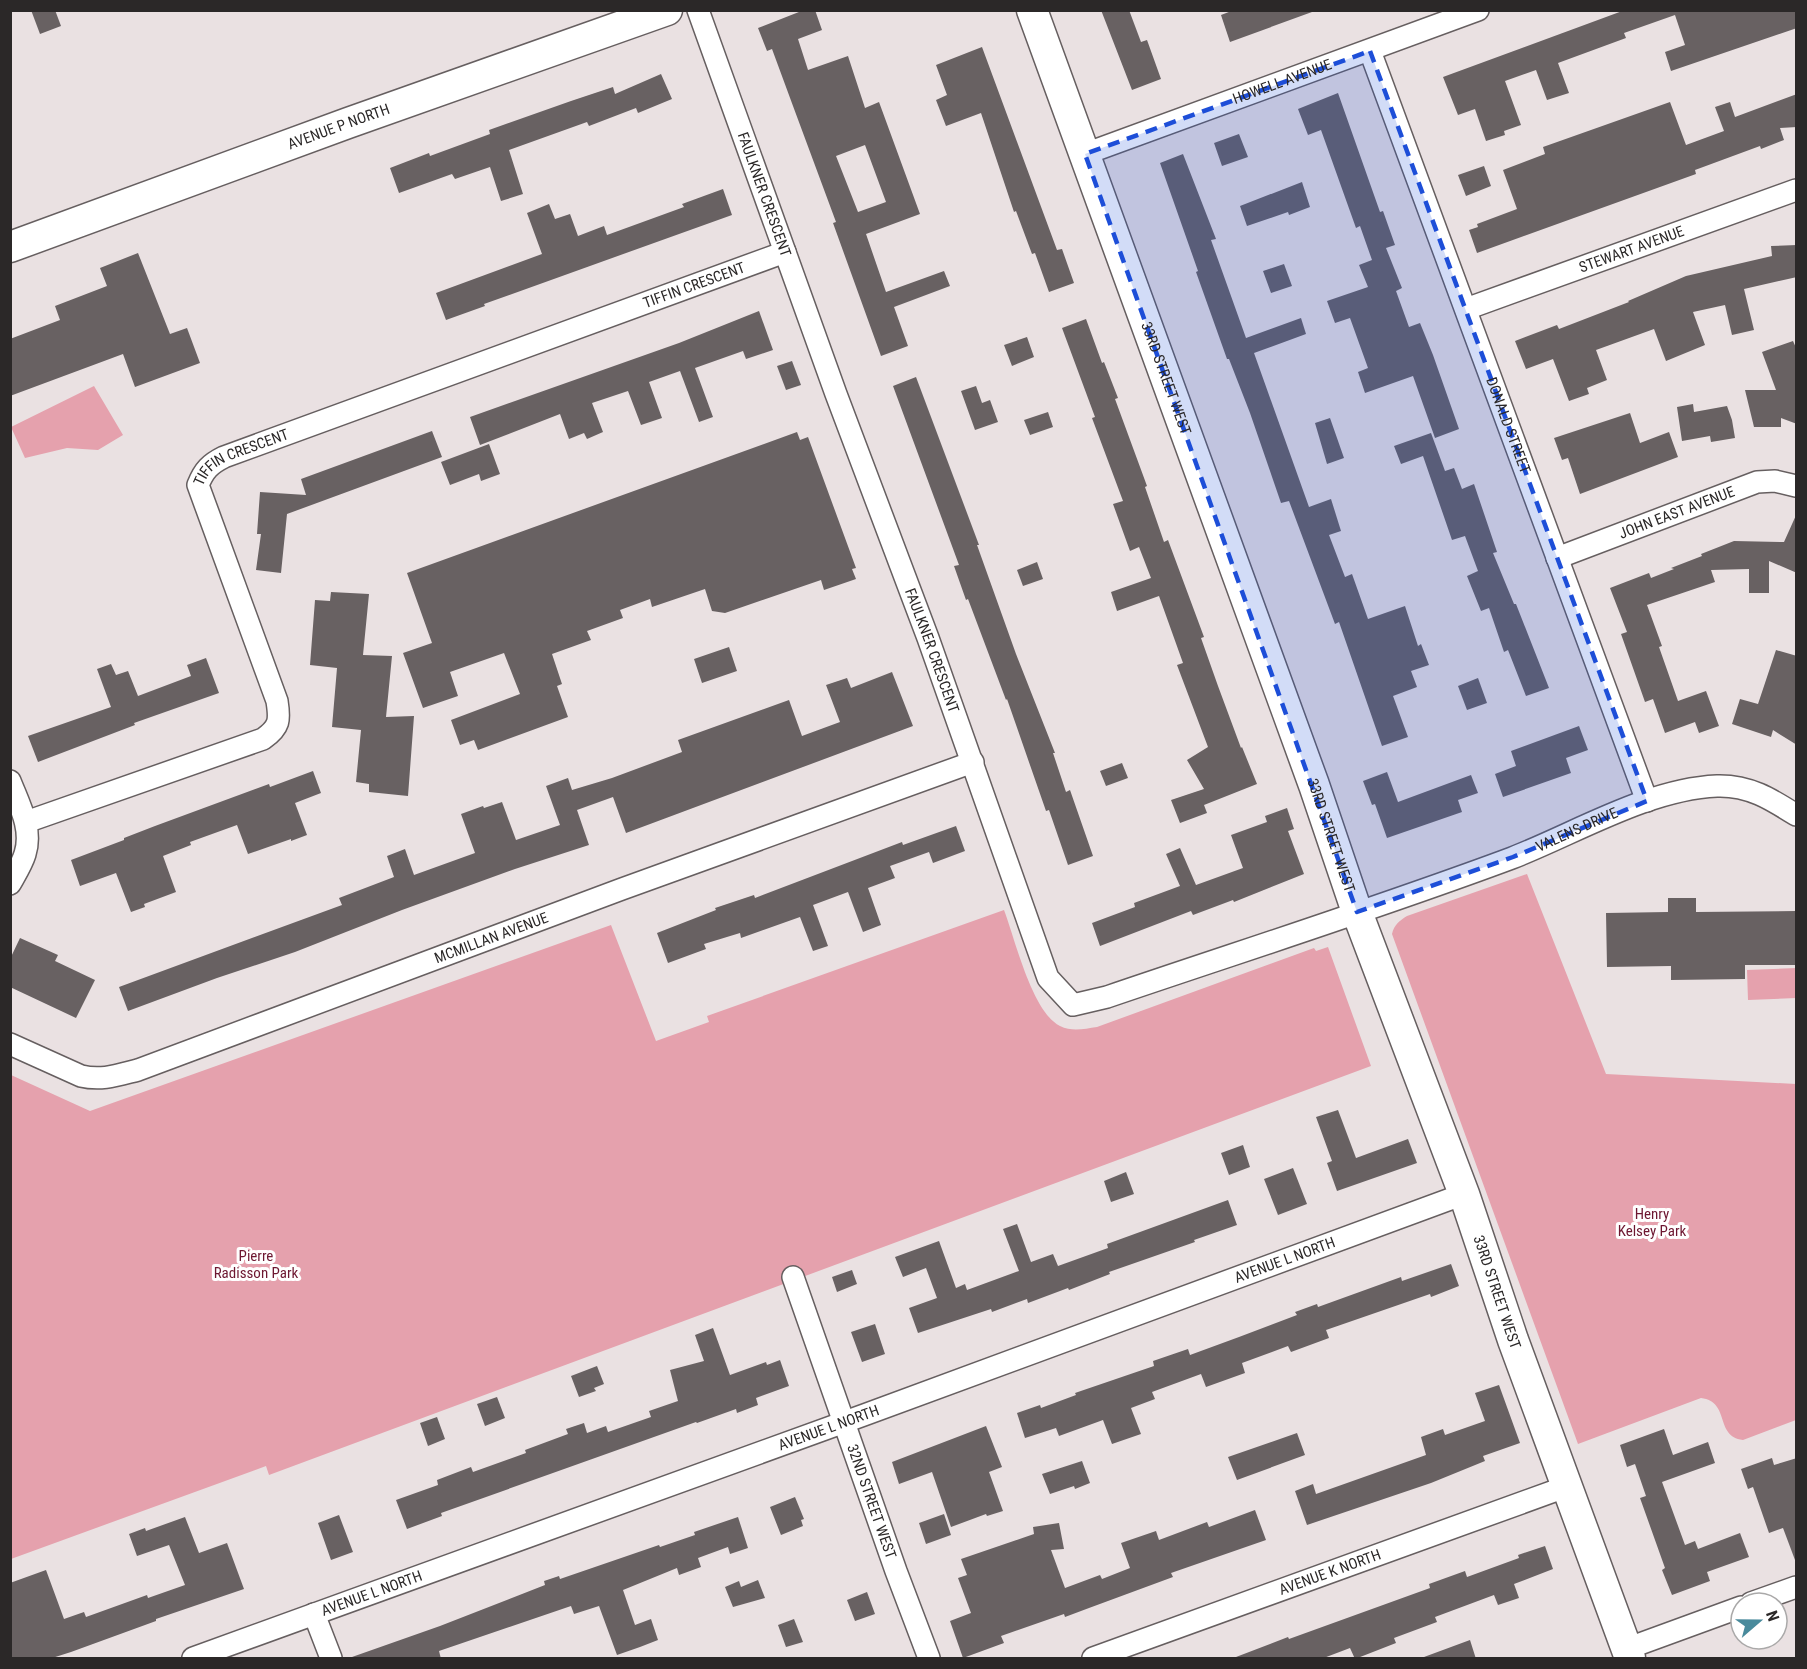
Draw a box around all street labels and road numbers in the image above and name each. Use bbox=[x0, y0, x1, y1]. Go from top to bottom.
street label: HOWELL AVENUE bbox=[1230, 55, 1334, 108]
street label: AVENUE P NORTH bbox=[285, 100, 392, 153]
street label: FAULKNER CRESCENT bbox=[734, 130, 795, 259]
street label: STEWART AVENUE bbox=[1577, 222, 1687, 276]
street label: TIFFIN CRESCENT bbox=[641, 258, 748, 312]
street label: 33RD STREET WEST bbox=[1137, 319, 1195, 437]
street label: DONALD STREET bbox=[1482, 375, 1534, 476]
street label: TIFFIN CRESCENT bbox=[190, 425, 291, 488]
street label: JOHN EAST AVENUE bbox=[1616, 482, 1737, 543]
street label: FAULKNER CRESCENT bbox=[901, 586, 963, 715]
street label: 33RD STREET WEST bbox=[1303, 776, 1359, 895]
street label: VALENS DRIVE bbox=[1533, 804, 1620, 856]
street label: MCMILLAN AVENUE bbox=[432, 908, 551, 967]
street label: AVENUE L NORTH bbox=[1232, 1233, 1338, 1287]
street label: 33RD STREET WEST bbox=[1470, 1233, 1525, 1352]
street label: AVENUE L NORTH bbox=[776, 1401, 882, 1454]
street label: 32ND STREET WEST bbox=[843, 1442, 900, 1562]
street label: AVENUE K NORTH bbox=[1277, 1546, 1383, 1599]
street label: AVENUE L NORTH bbox=[319, 1567, 425, 1620]

